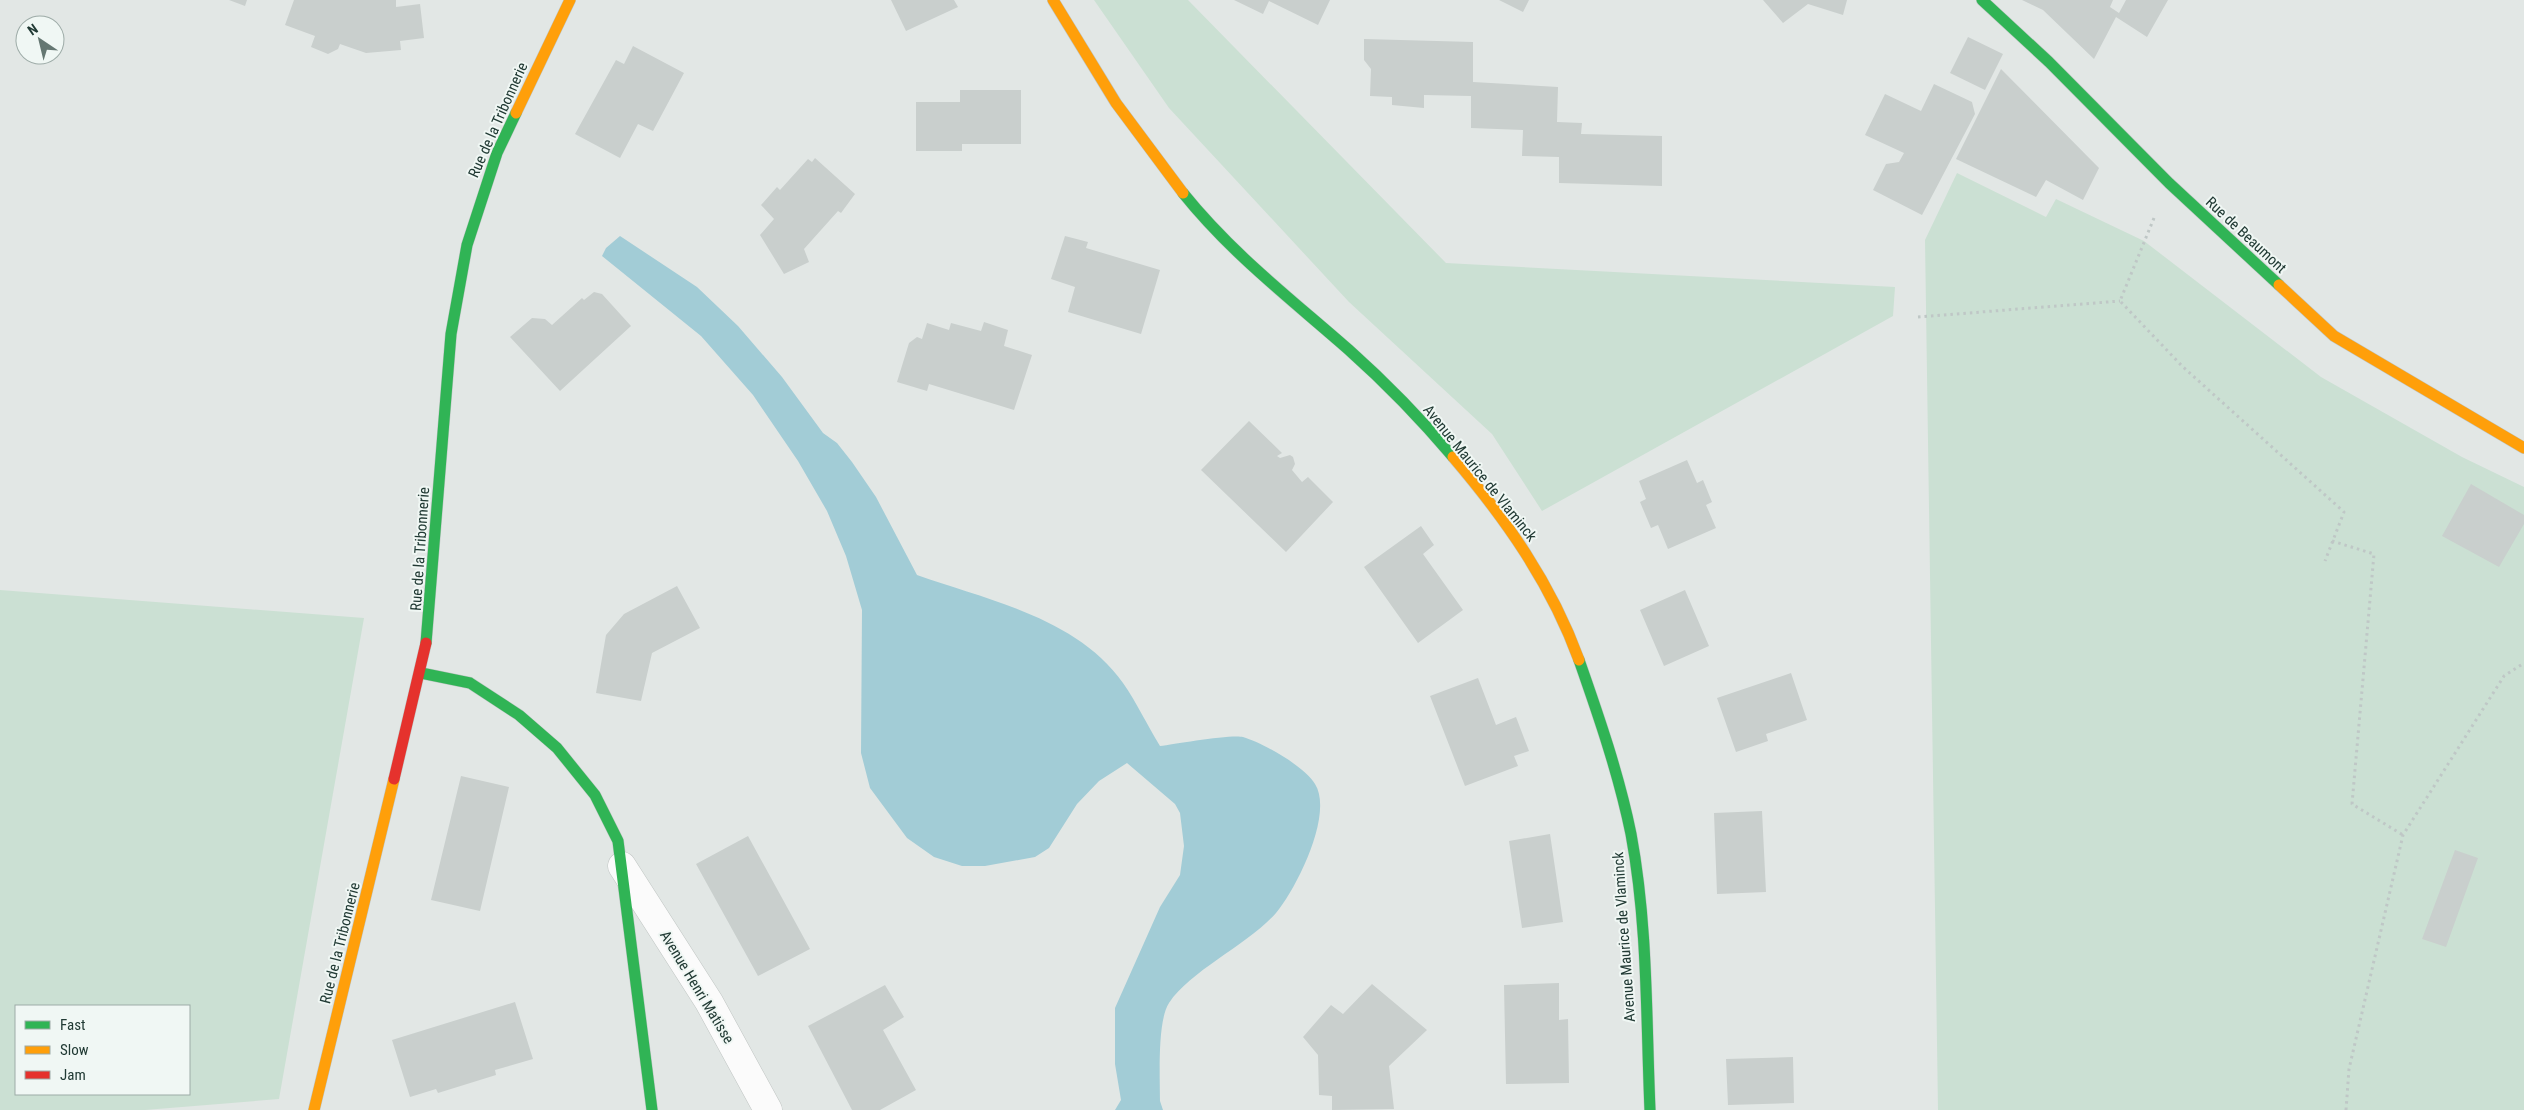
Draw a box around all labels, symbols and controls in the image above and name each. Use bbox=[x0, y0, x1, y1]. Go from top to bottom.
north arrow bbox=[15, 15, 65, 65]
text: N bbox=[24, 20, 41, 38]
street label: Rue de la Tribonnerie bbox=[465, 60, 531, 180]
street label: Rue de Beaumont bbox=[2202, 193, 2290, 277]
street label: Avenue Maurice de Vlaminck bbox=[1419, 401, 1541, 545]
street label: Rue de la Tribonnerie bbox=[407, 486, 433, 612]
street label: Avenue Maurice de Vlaminck bbox=[1609, 851, 1639, 1023]
street label: Rue de la Tribonnerie bbox=[316, 881, 364, 1005]
street label: Avenue Henri Matisse bbox=[656, 927, 738, 1047]
legend bbox=[15, 1005, 190, 1095]
text: Fast bbox=[60, 1016, 85, 1034]
text: Slow bbox=[60, 1041, 89, 1059]
text: Jam bbox=[60, 1066, 86, 1084]

